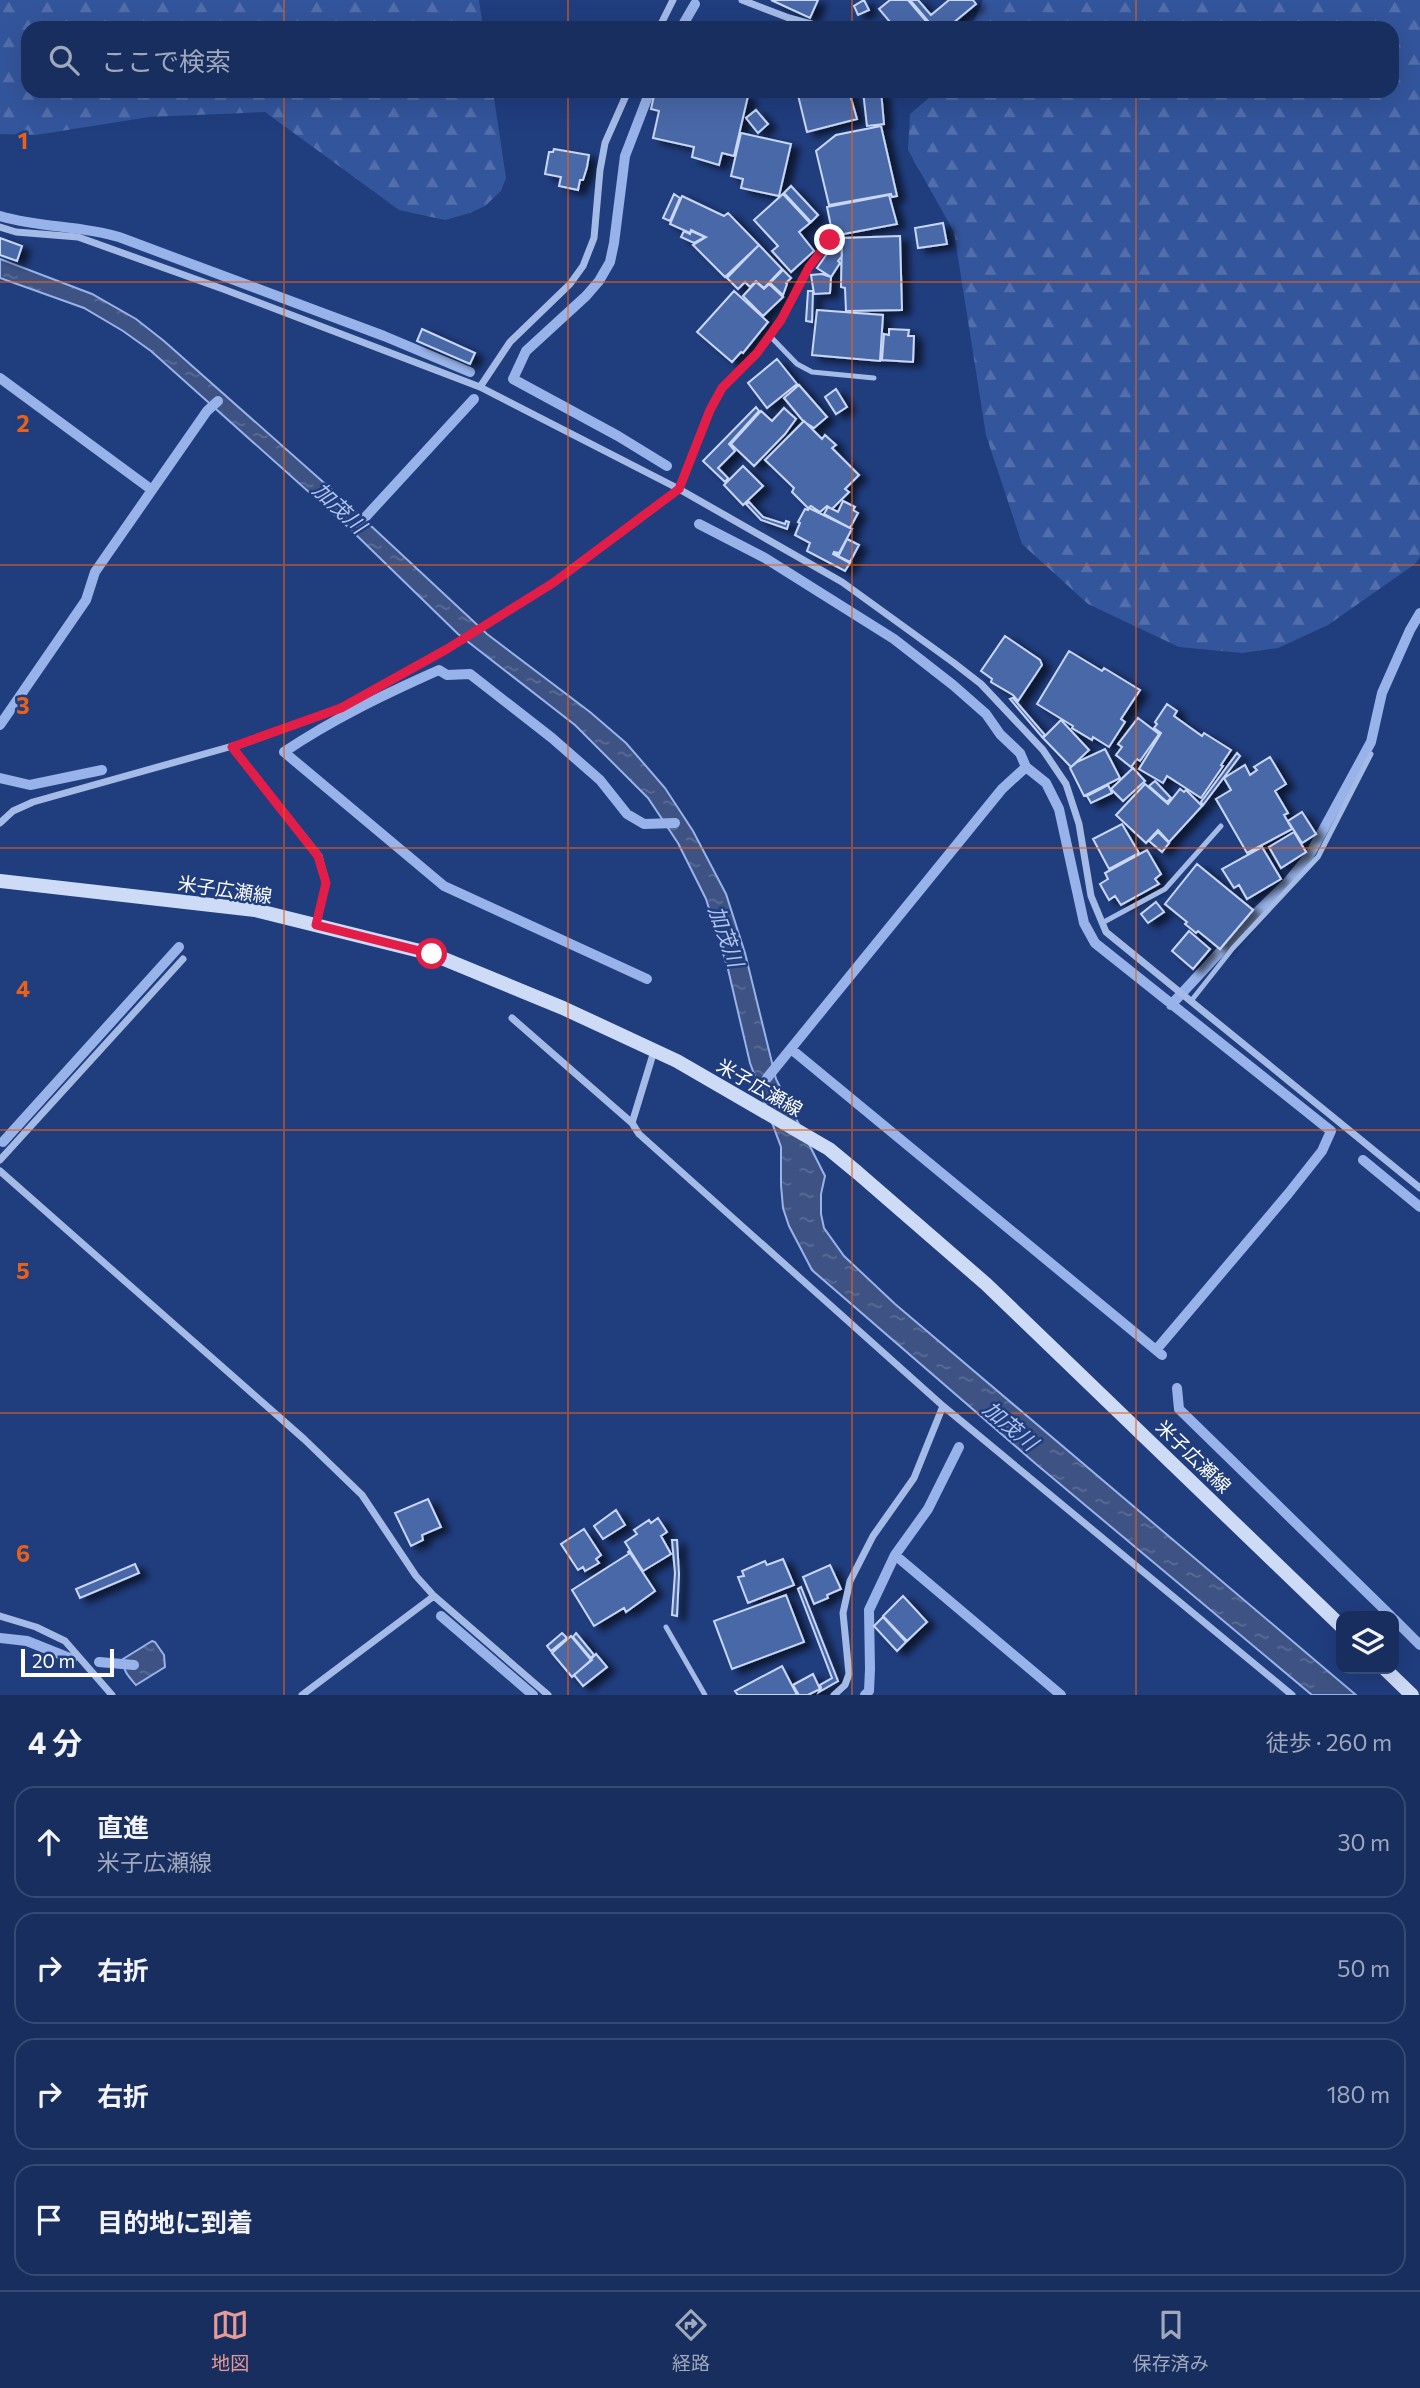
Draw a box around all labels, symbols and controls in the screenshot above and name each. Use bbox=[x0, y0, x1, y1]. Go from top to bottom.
search box bbox=[21, 21, 1399, 98]
icon: search bbox=[45, 41, 83, 79]
text: ここで検索 bbox=[101, 45, 231, 76]
text: 1 bbox=[18, 126, 28, 154]
route end bbox=[814, 224, 845, 255]
text: 2 bbox=[16, 409, 30, 437]
water label: 加茂川 bbox=[308, 476, 373, 539]
text: 3 bbox=[16, 691, 30, 719]
street label: 米子広瀬線 bbox=[176, 871, 274, 907]
water label: 加茂川 bbox=[704, 902, 750, 972]
route start bbox=[416, 938, 447, 969]
text: 4 bbox=[16, 974, 30, 1002]
street label: 米子広瀬線 bbox=[713, 1053, 807, 1121]
text: 5 bbox=[16, 1256, 30, 1284]
water label: 加茂川 bbox=[979, 1395, 1045, 1456]
street label: 米子広瀬線 bbox=[1152, 1415, 1236, 1497]
text: 6 bbox=[16, 1539, 30, 1567]
map controls bbox=[1336, 1611, 1399, 1674]
button: layers bbox=[1336, 1611, 1399, 1674]
scale bar bbox=[21, 1646, 114, 1678]
text: 20 m bbox=[32, 1649, 75, 1672]
text: 4 分 bbox=[28, 1723, 82, 1760]
text: 徒歩 · 260 m bbox=[1266, 1728, 1392, 1756]
text: 直進 bbox=[97, 1811, 149, 1842]
icon: ahead bbox=[30, 1823, 68, 1861]
text: 30 m bbox=[1337, 1828, 1390, 1856]
text: 米子広瀬線 bbox=[97, 1848, 212, 1876]
icon: right bbox=[30, 1949, 68, 1987]
text: 右折 bbox=[97, 1954, 149, 1985]
text: 50 m bbox=[1337, 1954, 1390, 1982]
icon: right bbox=[30, 2075, 68, 2113]
text: 右折 bbox=[97, 2080, 149, 2111]
text: 180 m bbox=[1327, 2080, 1390, 2108]
icon: arrive bbox=[30, 2201, 68, 2239]
text: 目的地に到着 bbox=[97, 2206, 253, 2237]
tab: 地図 bbox=[211, 2306, 249, 2375]
tab: 経路 bbox=[672, 2306, 710, 2375]
tab: 保存済み bbox=[1133, 2306, 1209, 2375]

